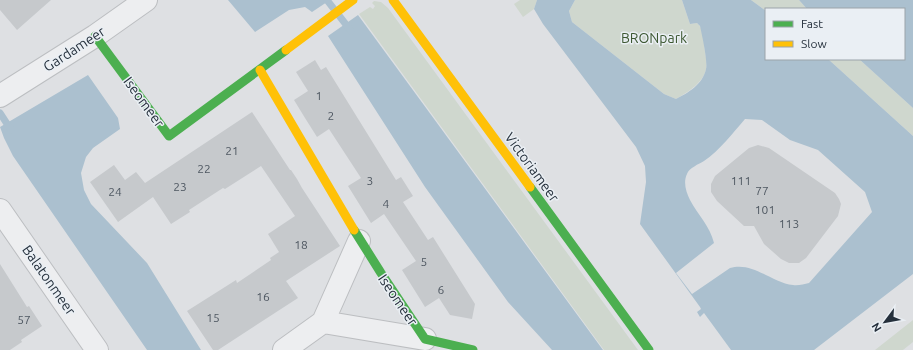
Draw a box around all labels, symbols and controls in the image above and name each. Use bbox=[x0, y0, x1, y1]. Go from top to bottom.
legend bbox=[765, 8, 905, 60]
text: Fast bbox=[801, 17, 823, 30]
street label: Gardameer bbox=[40, 23, 108, 75]
park label: BRONpark bbox=[621, 30, 687, 46]
text: Slow bbox=[801, 37, 827, 50]
street label: Iseomeer bbox=[120, 74, 168, 131]
house number: 1 bbox=[316, 89, 322, 102]
house number: 2 bbox=[328, 109, 334, 122]
street label: Victoriameer bbox=[502, 129, 563, 205]
house number: 21 bbox=[225, 144, 239, 157]
house number: 22 bbox=[197, 162, 211, 175]
house number: 3 bbox=[367, 174, 373, 187]
house number: 111 bbox=[731, 174, 751, 187]
house number: 23 bbox=[173, 180, 187, 193]
house number: 77 bbox=[755, 184, 769, 197]
house number: 24 bbox=[108, 185, 122, 198]
house number: 4 bbox=[383, 197, 390, 210]
house number: 101 bbox=[755, 203, 775, 216]
house number: 113 bbox=[779, 217, 799, 230]
house number: 18 bbox=[294, 238, 308, 251]
street label: Balatonmeer bbox=[19, 242, 79, 319]
house number: 5 bbox=[421, 255, 427, 268]
street label: Iseomeer bbox=[375, 271, 421, 329]
house number: 6 bbox=[438, 283, 445, 296]
house number: 16 bbox=[256, 290, 270, 303]
north arrow bbox=[865, 302, 905, 342]
house number: 15 bbox=[206, 311, 220, 324]
house number: 57 bbox=[17, 313, 31, 326]
text: N bbox=[869, 321, 884, 334]

